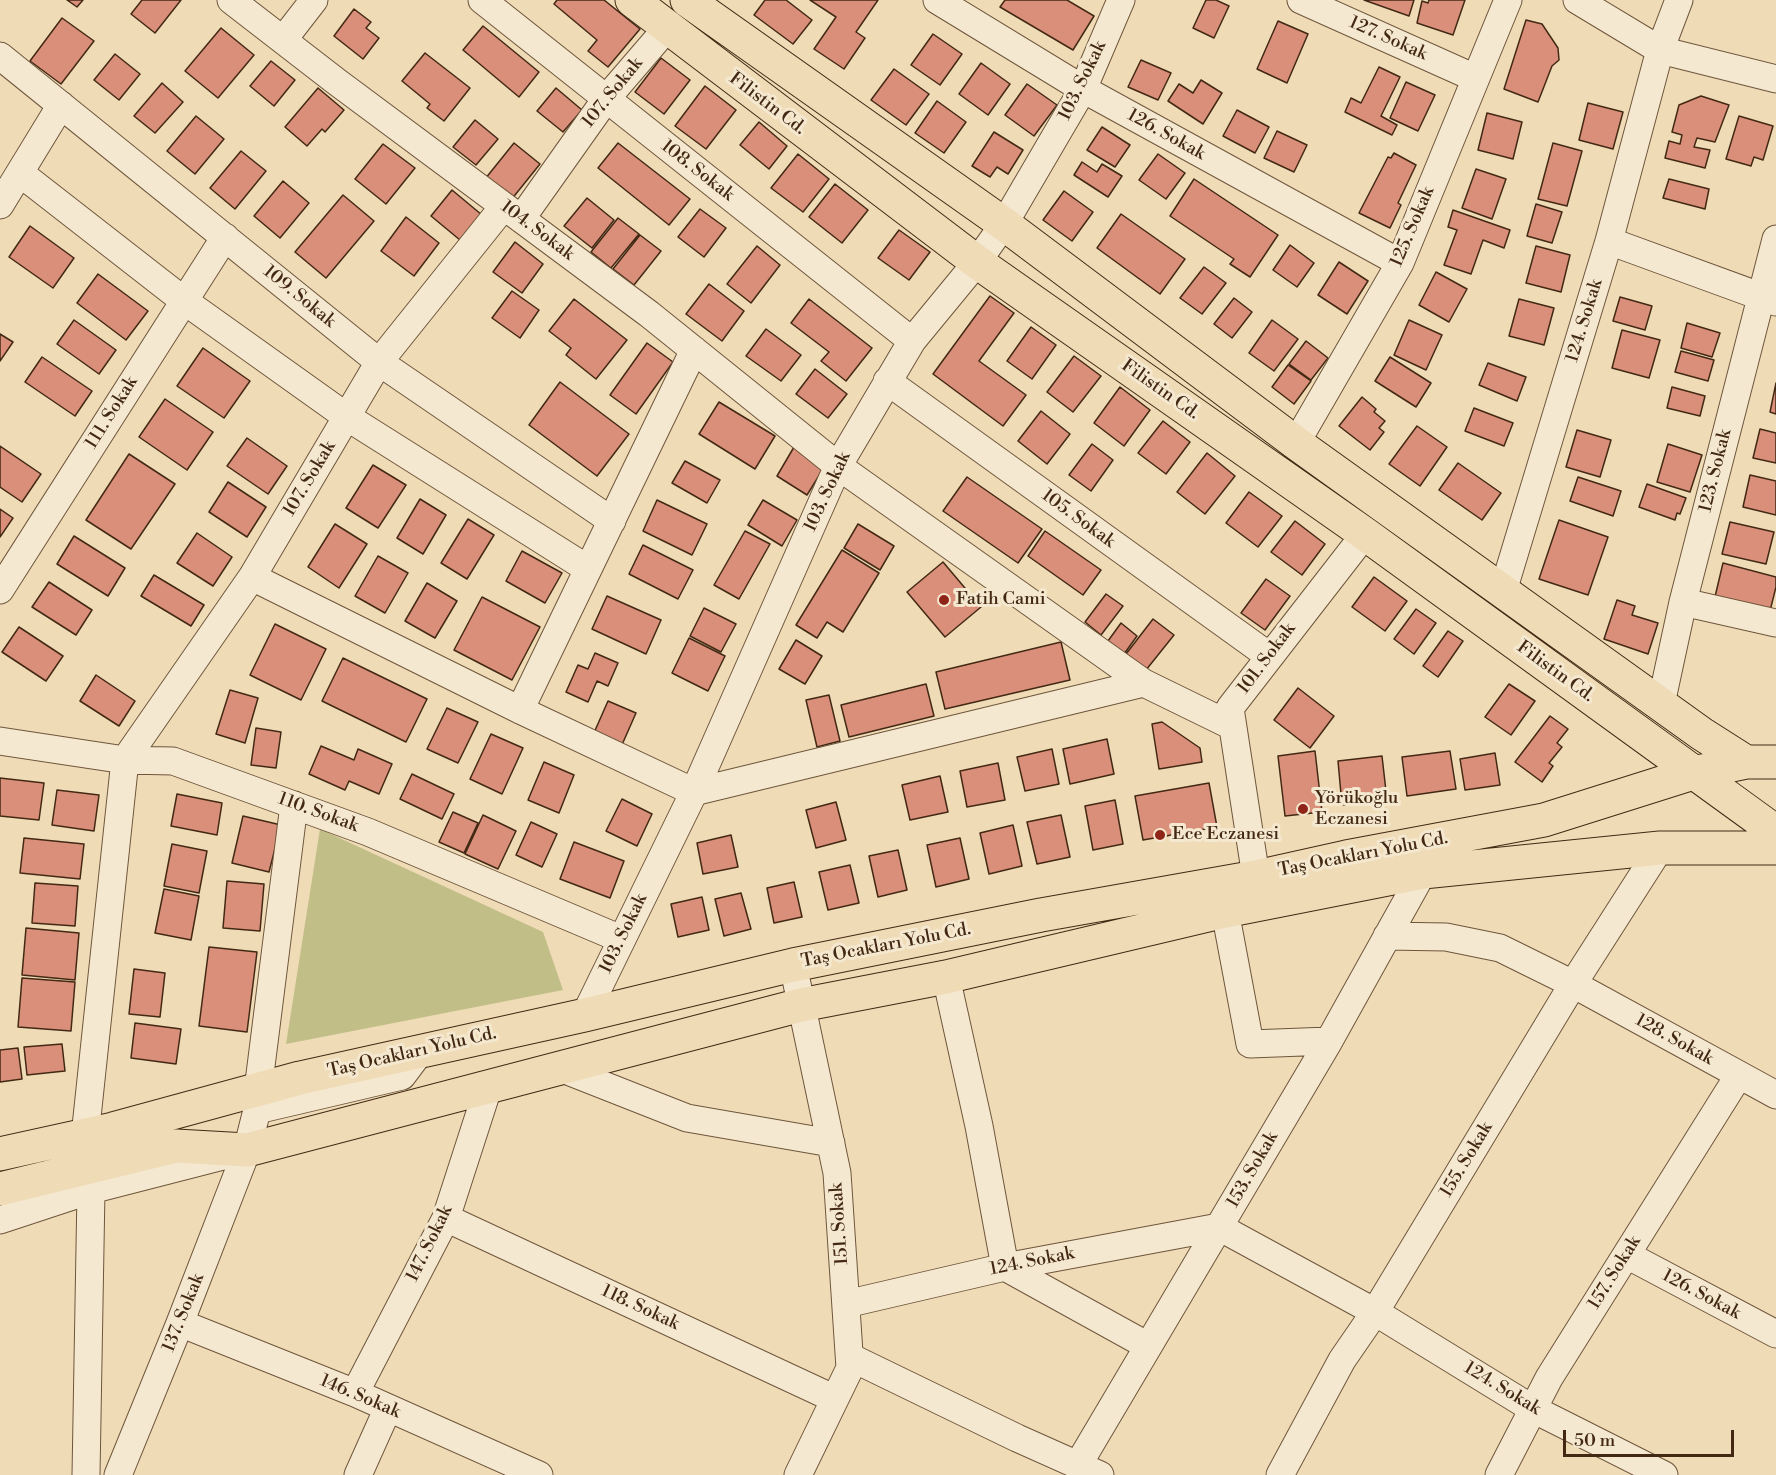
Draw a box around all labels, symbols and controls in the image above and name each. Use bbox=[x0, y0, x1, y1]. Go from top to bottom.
street label: 127. Sokak bbox=[1345, 12, 1431, 66]
street label: 103. Sokak bbox=[1054, 38, 1112, 124]
street label: 107. Sokak bbox=[578, 53, 648, 133]
street label: Filistin Cd. bbox=[724, 68, 810, 140]
street label: 126. Sokak bbox=[1123, 105, 1209, 165]
street label: 108. Sokak bbox=[656, 136, 738, 206]
street label: 125. Sokak bbox=[1386, 184, 1440, 270]
street label: 104. Sokak bbox=[496, 196, 578, 266]
street label: 109. Sokak bbox=[259, 261, 339, 333]
street label: 124. Sokak bbox=[1562, 277, 1608, 365]
street label: Filistin Cd. bbox=[1117, 355, 1203, 425]
street label: 111. Sokak bbox=[81, 373, 143, 453]
street label: 123. Sokak bbox=[1695, 427, 1737, 515]
street label: 107. Sokak bbox=[279, 437, 341, 521]
street label: 103. Sokak bbox=[800, 449, 856, 535]
street label: 105. Sokak bbox=[1037, 485, 1119, 553]
place label: Fatih Cami bbox=[956, 589, 1046, 611]
marker: Fatih Cami bbox=[937, 593, 951, 607]
street label: 101. Sokak bbox=[1233, 619, 1301, 699]
street label: Filistin Cd. bbox=[1512, 637, 1598, 707]
street label: 110. Sokak bbox=[275, 788, 361, 838]
place label: Yörükoğlu Eczanesi bbox=[1315, 788, 1398, 830]
marker: Yörükoğlu Eczanesi bbox=[1296, 802, 1310, 816]
place label: Ece Eczanesi bbox=[1172, 824, 1279, 846]
marker: Ece Eczanesi bbox=[1153, 828, 1167, 842]
street label: Taş Ocakları Yolu Cd. bbox=[1276, 828, 1450, 882]
street label: 103. Sokak bbox=[595, 891, 653, 977]
street label: Taş Ocakları Yolu Cd. bbox=[799, 919, 973, 973]
street label: 128. Sokak bbox=[1631, 1010, 1717, 1070]
street label: Taş Ocakları Yolu Cd. bbox=[326, 1023, 498, 1083]
street label: 155. Sokak bbox=[1436, 1118, 1498, 1202]
street label: 153. Sokak bbox=[1223, 1128, 1283, 1212]
street label: 151. Sokak bbox=[826, 1182, 854, 1266]
street label: 147. Sokak bbox=[402, 1202, 458, 1286]
street label: 157. Sokak bbox=[1584, 1232, 1646, 1314]
street label: 124. Sokak bbox=[988, 1243, 1076, 1281]
street label: 126. Sokak bbox=[1658, 1265, 1744, 1325]
street label: 137. Sokak bbox=[159, 1271, 209, 1355]
street label: 118. Sokak bbox=[598, 1281, 682, 1335]
street label: 124. Sokak bbox=[1460, 1358, 1544, 1420]
street label: 146. Sokak bbox=[316, 1370, 404, 1424]
scale bar bbox=[1566, 1418, 1737, 1456]
text: 50 m bbox=[1574, 1429, 1615, 1452]

